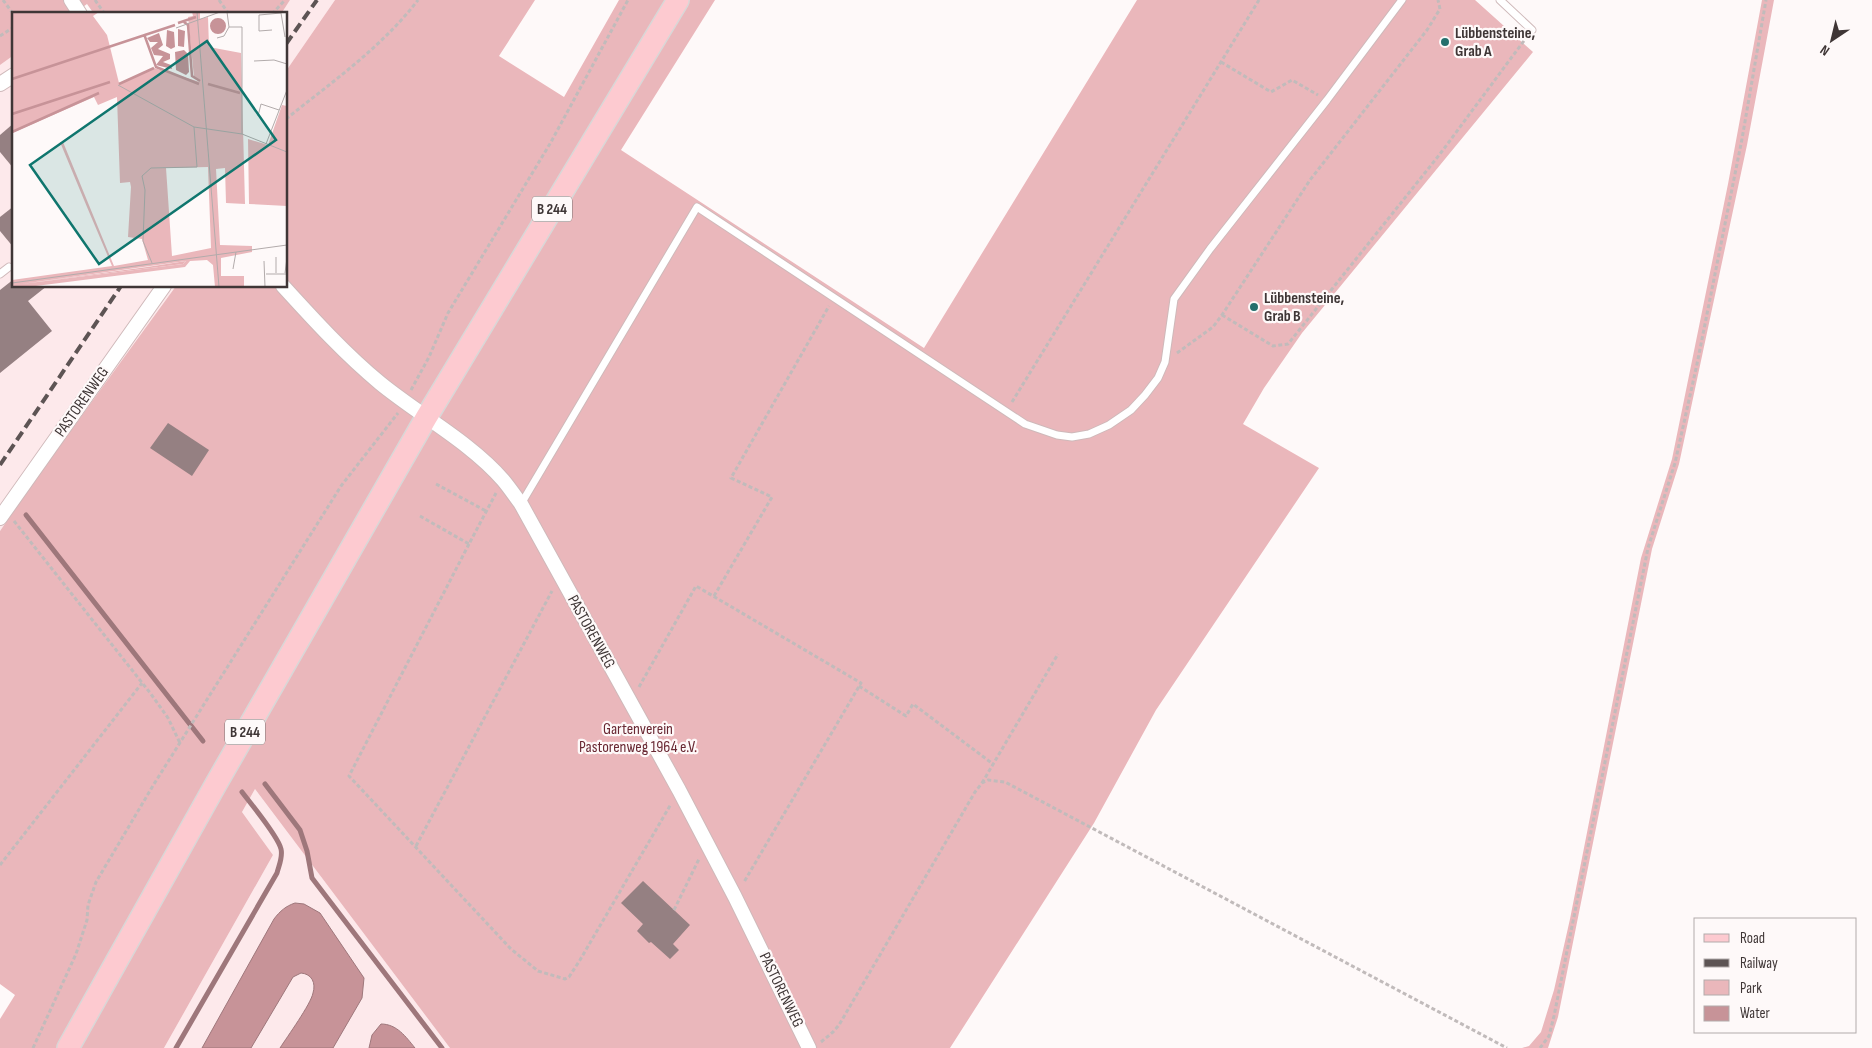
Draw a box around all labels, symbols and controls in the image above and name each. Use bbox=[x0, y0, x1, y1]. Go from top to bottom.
inset map bbox=[12, 12, 288, 288]
north arrow bbox=[1807, 15, 1857, 65]
place label: Lübbensteine, Grab A bbox=[1455, 24, 1535, 61]
marker: Lübbensteine, Grab A bbox=[1439, 36, 1451, 48]
text: N bbox=[1817, 41, 1833, 59]
road number: B 244 bbox=[532, 196, 572, 222]
place label: Lübbensteine, Grab B bbox=[1264, 289, 1344, 326]
marker: Lübbensteine, Grab B bbox=[1248, 301, 1260, 313]
street label: PASTORENWEG bbox=[51, 363, 113, 441]
street label: PASTORENWEG bbox=[563, 592, 619, 672]
road number: B 244 bbox=[225, 720, 265, 744]
park label: Gartenverein Pastorenweg 1964 e.V. bbox=[579, 720, 697, 757]
legend bbox=[1694, 918, 1857, 1033]
text: Road bbox=[1740, 929, 1765, 948]
street label: PASTORENWEG bbox=[755, 949, 807, 1031]
text: Railway bbox=[1740, 954, 1778, 973]
text: Park bbox=[1740, 979, 1762, 998]
text: Water bbox=[1740, 1004, 1771, 1023]

